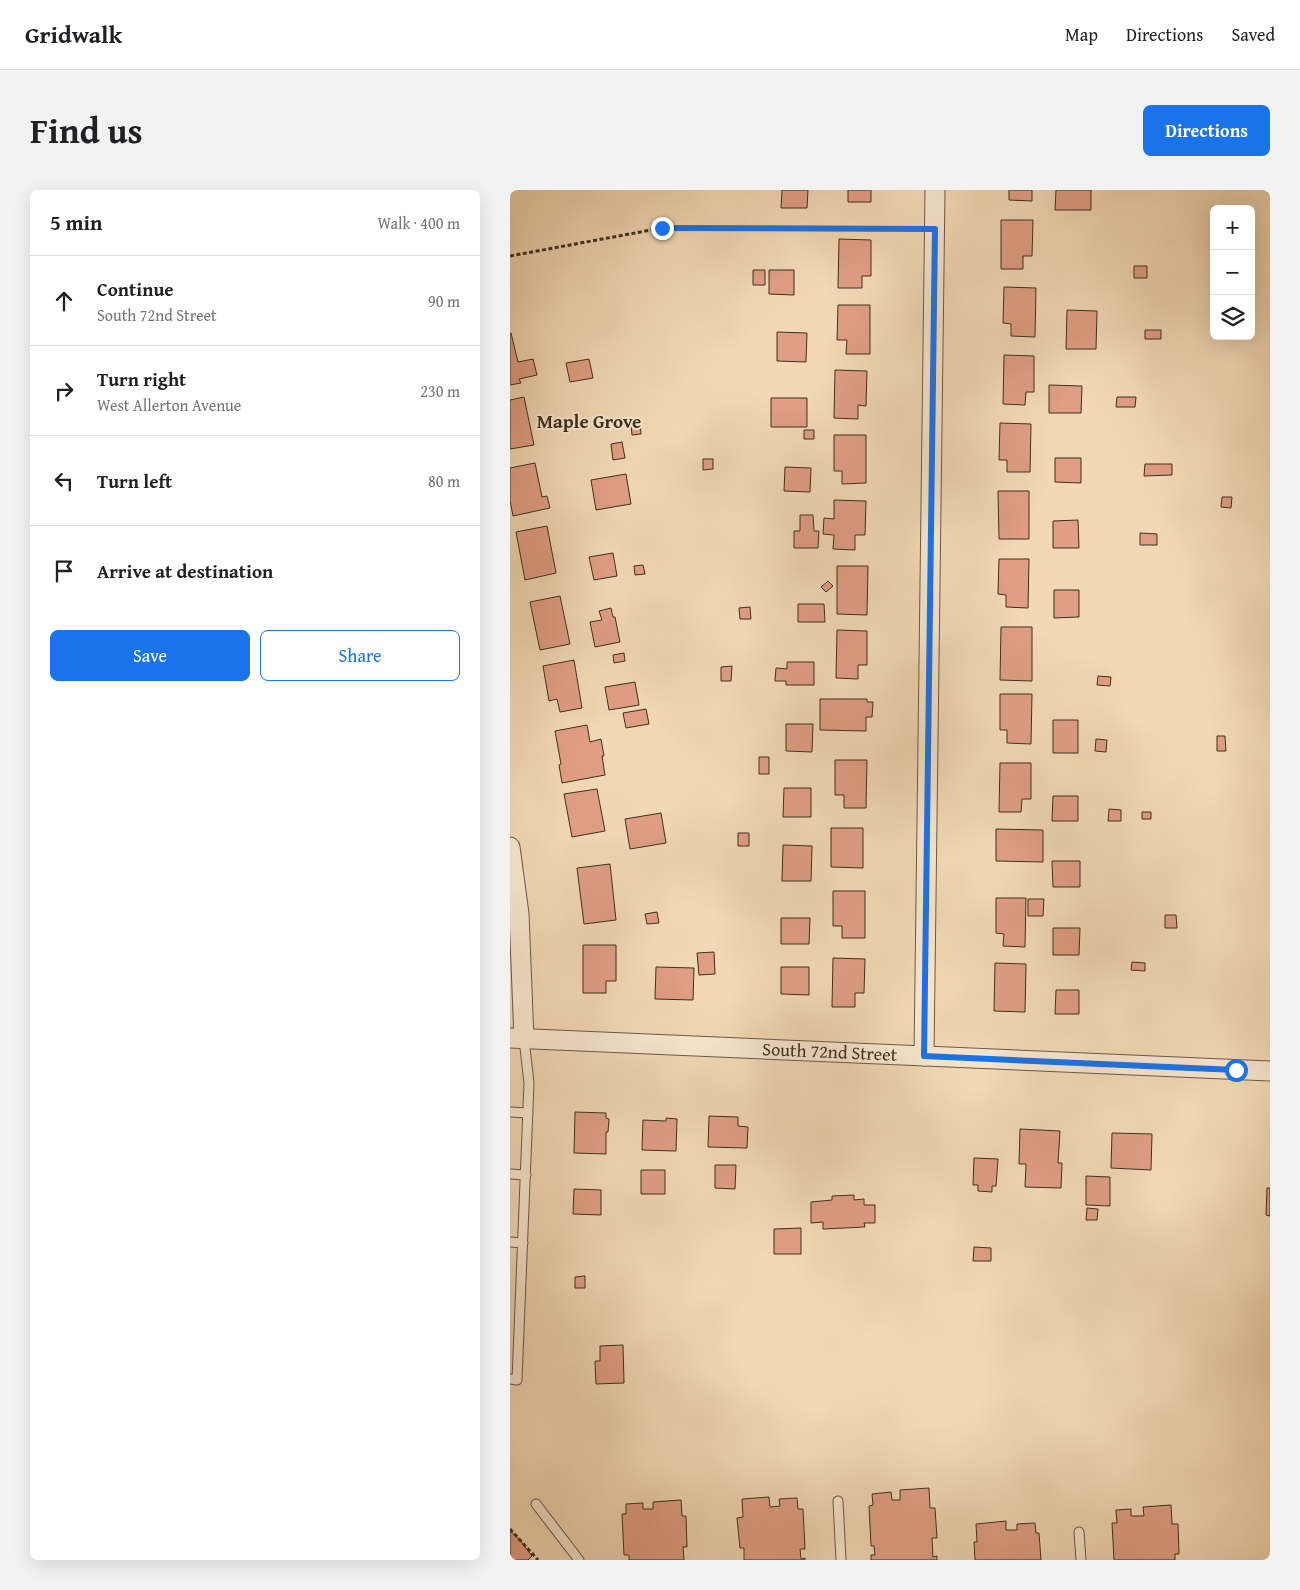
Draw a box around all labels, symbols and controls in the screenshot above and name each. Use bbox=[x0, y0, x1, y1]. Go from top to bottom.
text: Gridwalk bbox=[25, 17, 122, 52]
text: Map bbox=[1065, 21, 1098, 48]
text: Directions bbox=[1126, 21, 1203, 48]
text: Saved bbox=[1231, 21, 1275, 48]
text: Find us bbox=[30, 105, 143, 156]
button: Directions bbox=[1143, 105, 1270, 156]
map controls bbox=[1210, 205, 1255, 340]
button: + bbox=[1210, 205, 1255, 250]
text: 5 min bbox=[50, 207, 102, 238]
text: Walk · 400 m bbox=[377, 211, 460, 235]
route end bbox=[651, 217, 674, 240]
button: − bbox=[1210, 250, 1255, 295]
text: Continue bbox=[97, 275, 174, 303]
icon: ahead bbox=[50, 287, 78, 315]
text: 90 m bbox=[428, 289, 460, 313]
button: layers bbox=[1210, 295, 1255, 340]
text: South 72nd Street bbox=[97, 303, 217, 327]
text: Turn right bbox=[97, 365, 186, 393]
icon: right bbox=[50, 377, 78, 405]
text: 230 m bbox=[420, 379, 460, 403]
text: West Allerton Avenue bbox=[97, 393, 241, 417]
district label: Maple Grove bbox=[537, 407, 641, 435]
icon: left bbox=[50, 467, 78, 495]
text: Turn left bbox=[97, 467, 172, 495]
text: 80 m bbox=[428, 469, 460, 493]
icon: arrive bbox=[50, 557, 78, 585]
text: Arrive at destination bbox=[97, 557, 273, 585]
button: Save bbox=[50, 630, 250, 681]
button: Share bbox=[260, 630, 460, 681]
street label: South 72nd Street bbox=[762, 1035, 898, 1068]
route start bbox=[1225, 1059, 1248, 1082]

